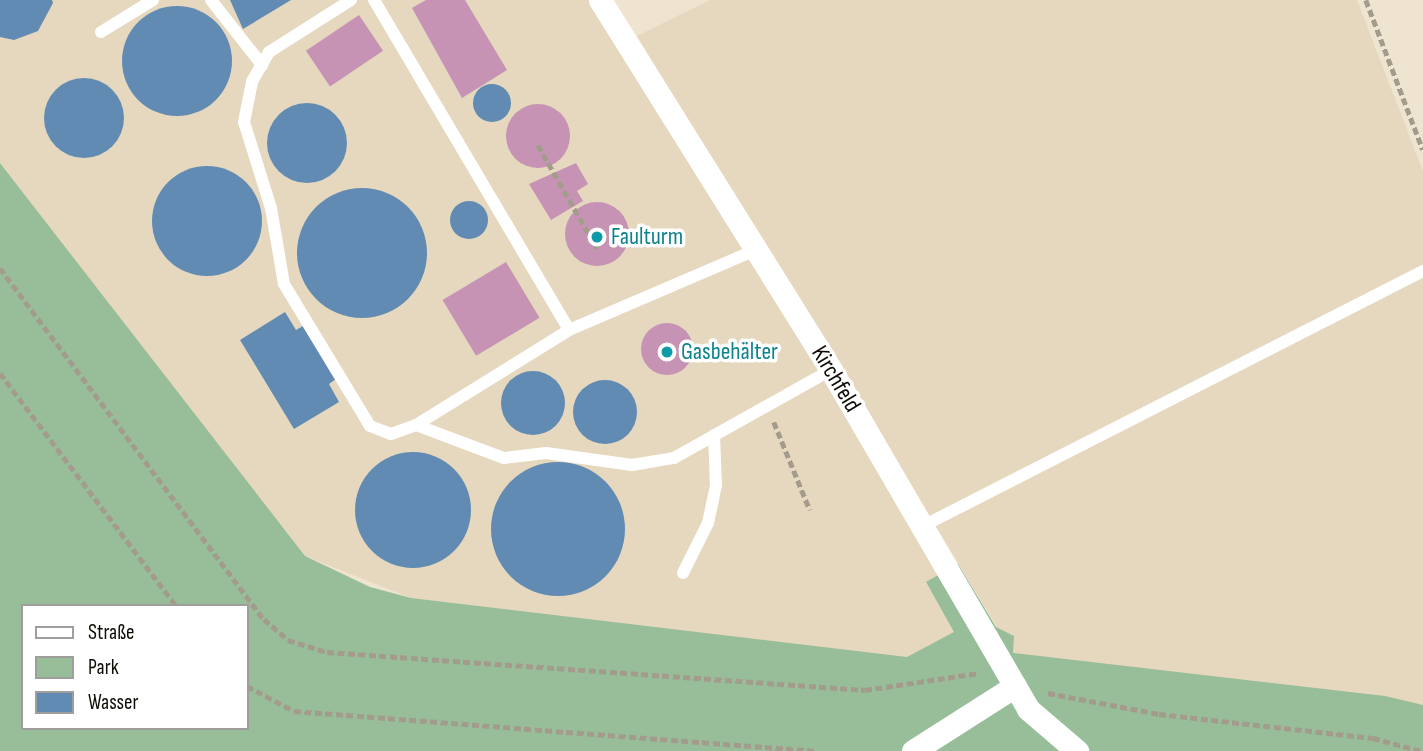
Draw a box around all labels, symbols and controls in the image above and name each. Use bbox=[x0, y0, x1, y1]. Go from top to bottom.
place label: Faulturm bbox=[611, 223, 683, 251]
marker: Faulturm bbox=[589, 229, 605, 245]
place label: Gasbehälter bbox=[681, 338, 778, 366]
street label: Kirchfeld bbox=[805, 341, 867, 417]
marker: Gasbehälter bbox=[659, 344, 675, 360]
legend bbox=[21, 604, 248, 730]
text: Straße bbox=[88, 620, 134, 645]
text: Park bbox=[88, 655, 119, 680]
text: Wasser bbox=[88, 690, 139, 715]

